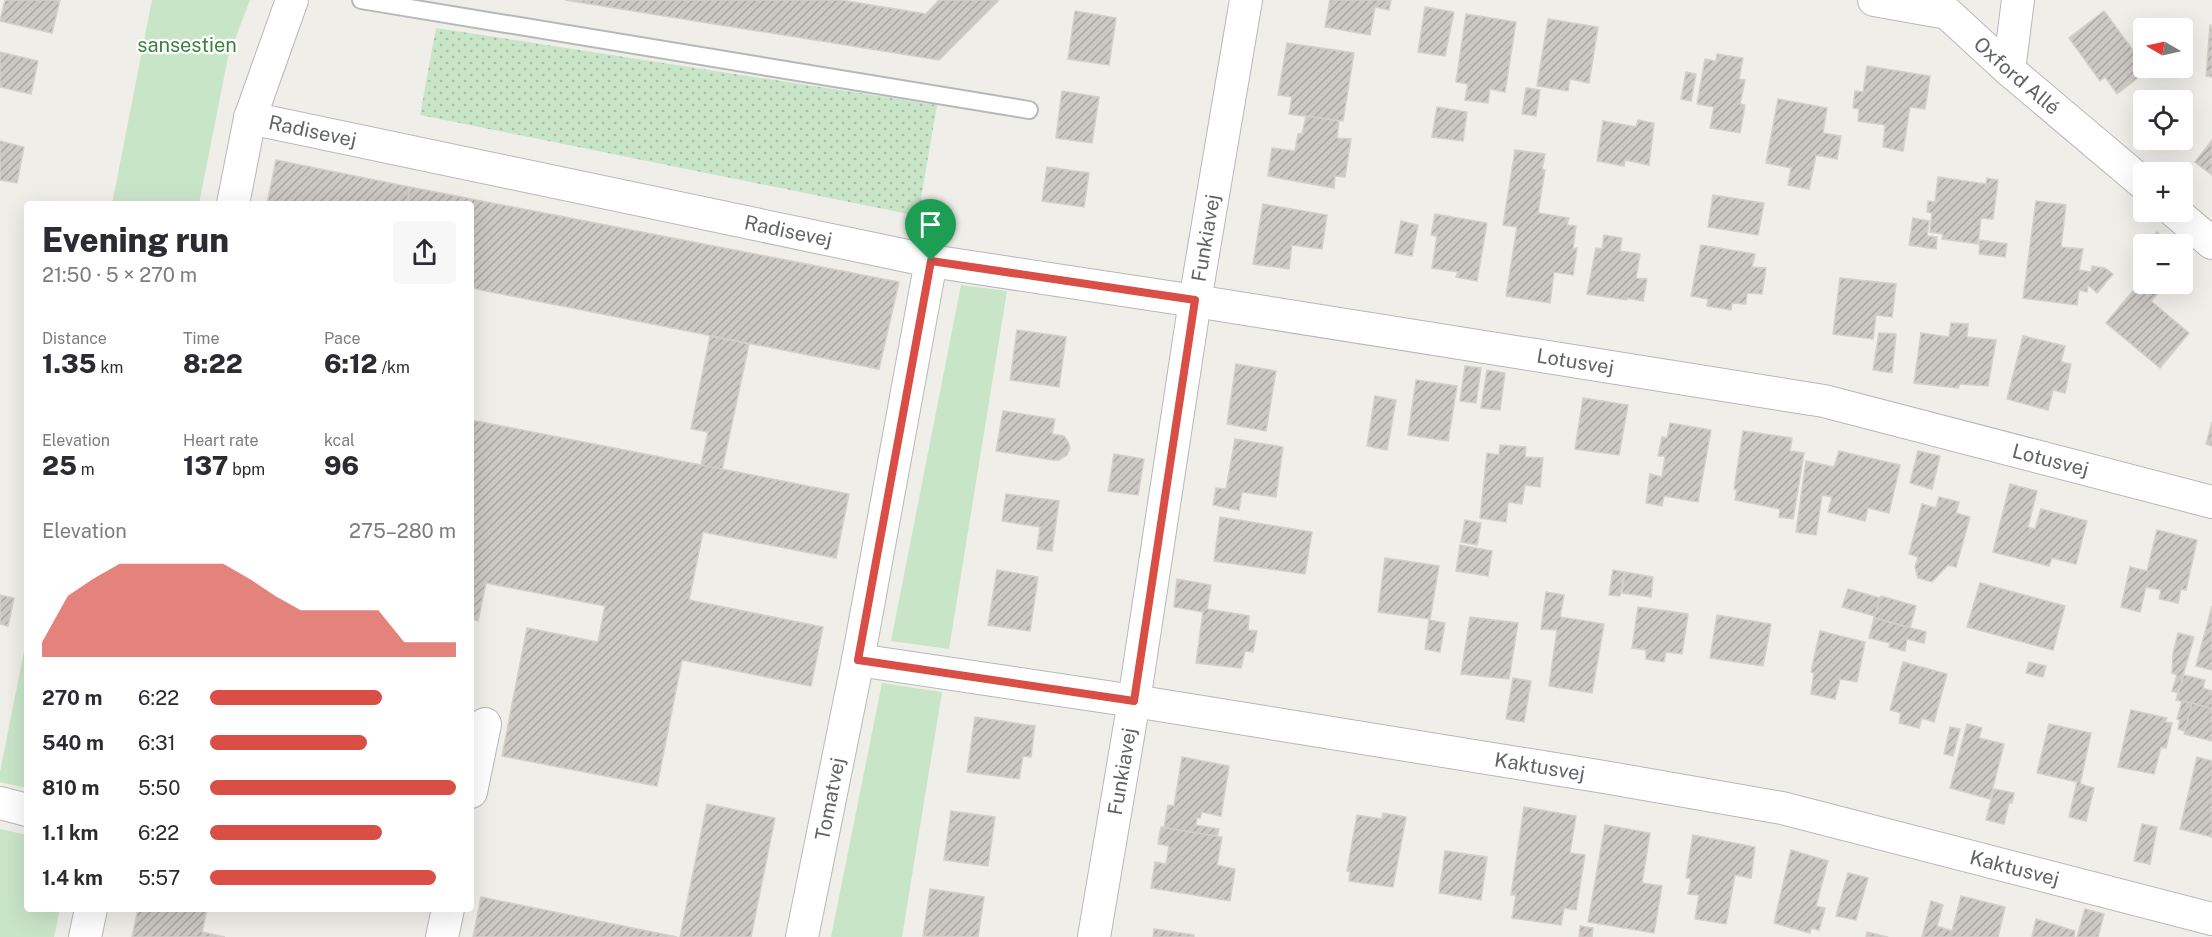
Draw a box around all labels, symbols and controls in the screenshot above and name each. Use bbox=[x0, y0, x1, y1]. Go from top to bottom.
north arrow bbox=[2133, 18, 2193, 78]
map controls bbox=[2133, 18, 2193, 294]
street label: Oxford Allé bbox=[1969, 32, 2065, 120]
park label: sansestien bbox=[137, 33, 237, 57]
button: locate bbox=[2133, 90, 2193, 150]
street label: Radisevej bbox=[267, 110, 359, 152]
button: + bbox=[2133, 162, 2193, 222]
street label: Funkiavej bbox=[1186, 192, 1225, 283]
pin bbox=[905, 199, 956, 261]
icon: arrive bbox=[914, 208, 947, 241]
street label: Radisevej bbox=[742, 210, 834, 252]
text: Evening run bbox=[42, 221, 229, 259]
button: share bbox=[393, 221, 456, 284]
button: − bbox=[2133, 234, 2193, 294]
text: 21:50 · 5 × 270 m bbox=[42, 263, 197, 287]
text: Distance bbox=[42, 329, 107, 348]
text: Time bbox=[183, 329, 219, 348]
text: Pace bbox=[324, 329, 361, 348]
street label: Lotusvej bbox=[1535, 343, 1616, 379]
text: 1.35 bbox=[42, 348, 97, 379]
text: 8:22 bbox=[183, 348, 243, 379]
text: 6:12 bbox=[324, 348, 378, 379]
text: km bbox=[97, 358, 123, 377]
text: /km bbox=[378, 358, 410, 377]
text: Elevation bbox=[42, 431, 110, 450]
text: Heart rate bbox=[183, 431, 259, 450]
text: kcal bbox=[324, 431, 355, 450]
street label: Lotusvej bbox=[2010, 439, 2091, 481]
text: 25 bbox=[42, 450, 77, 481]
text: 137 bbox=[183, 450, 228, 481]
text: 96 bbox=[324, 450, 359, 481]
text: m bbox=[77, 460, 95, 479]
text: bpm bbox=[228, 460, 265, 479]
text: Elevation bbox=[42, 519, 127, 543]
text: 275–280 m bbox=[349, 519, 456, 543]
text: 270 m bbox=[42, 686, 102, 710]
text: 6:22 bbox=[138, 686, 179, 710]
street label: Funkiavej bbox=[1103, 726, 1141, 817]
text: 540 m bbox=[42, 731, 104, 755]
text: 6:31 bbox=[138, 731, 176, 755]
street label: Kaktusvej bbox=[1493, 747, 1587, 786]
street label: Tomatvej bbox=[810, 756, 850, 842]
text: 810 m bbox=[42, 776, 99, 800]
text: 5:50 bbox=[138, 776, 180, 800]
text: 1.1 km bbox=[42, 821, 99, 845]
text: 6:22 bbox=[138, 821, 179, 845]
street label: Kaktusvej bbox=[1967, 845, 2062, 891]
text: 1.4 km bbox=[42, 866, 103, 890]
text: 5:57 bbox=[138, 866, 180, 890]

